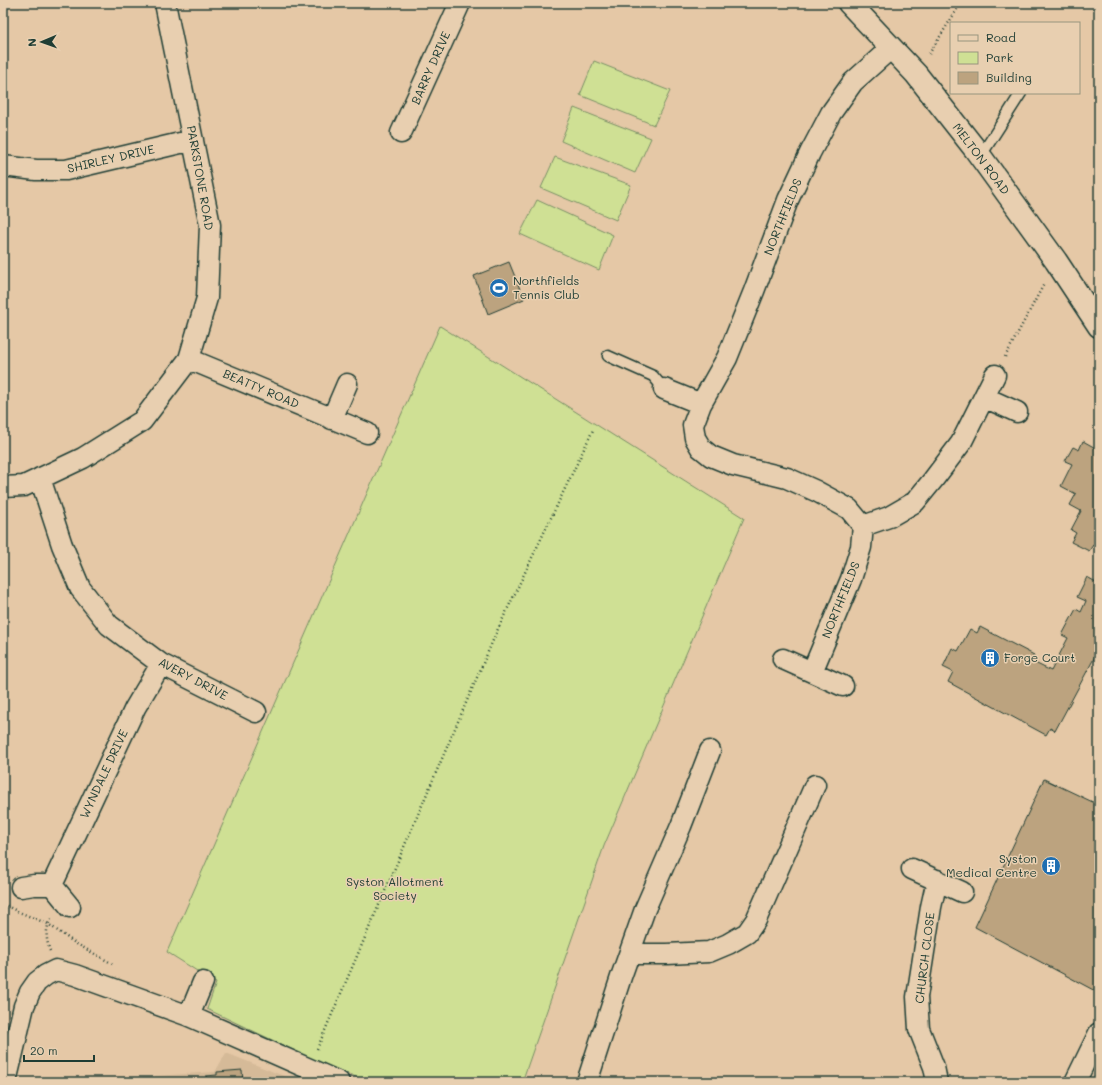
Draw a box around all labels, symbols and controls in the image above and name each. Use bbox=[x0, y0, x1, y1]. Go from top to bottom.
north arrow bbox=[22, 22, 62, 62]
legend bbox=[950, 22, 1080, 94]
street label: BARRY DRIVE bbox=[407, 28, 453, 107]
text: Road bbox=[986, 29, 1016, 45]
text: N bbox=[24, 38, 39, 47]
text: Park bbox=[986, 49, 1013, 65]
text: Building bbox=[986, 69, 1032, 85]
street label: MELTON ROAD bbox=[950, 119, 1014, 197]
street label: PARKSTONE ROAD bbox=[184, 124, 218, 231]
street label: SHIRLEY DRIVE bbox=[66, 140, 156, 176]
street label: NORTHFIELDS bbox=[759, 176, 805, 257]
place label: Northfields Tennis Club bbox=[513, 272, 580, 302]
sports icon: Northfields Tennis Club bbox=[488, 277, 510, 299]
street label: BEATTY ROAD bbox=[221, 365, 302, 411]
street label: NORTHFIELDS bbox=[817, 559, 863, 640]
building icon: Forge Court bbox=[979, 647, 1001, 669]
place label: Forge Court bbox=[1004, 649, 1076, 665]
street label: AVERY DRIVE bbox=[156, 653, 231, 703]
street label: WYNDALE DRIVE bbox=[75, 726, 131, 821]
place label: Syston Medical Centre bbox=[946, 850, 1037, 880]
building icon: Syston Medical Centre bbox=[1040, 855, 1062, 877]
park label: Syston Allotment Society bbox=[346, 873, 444, 903]
street label: CHURCH CLOSE bbox=[910, 911, 938, 1004]
scale bar bbox=[24, 1037, 94, 1063]
text: 20 m bbox=[30, 1042, 58, 1058]

